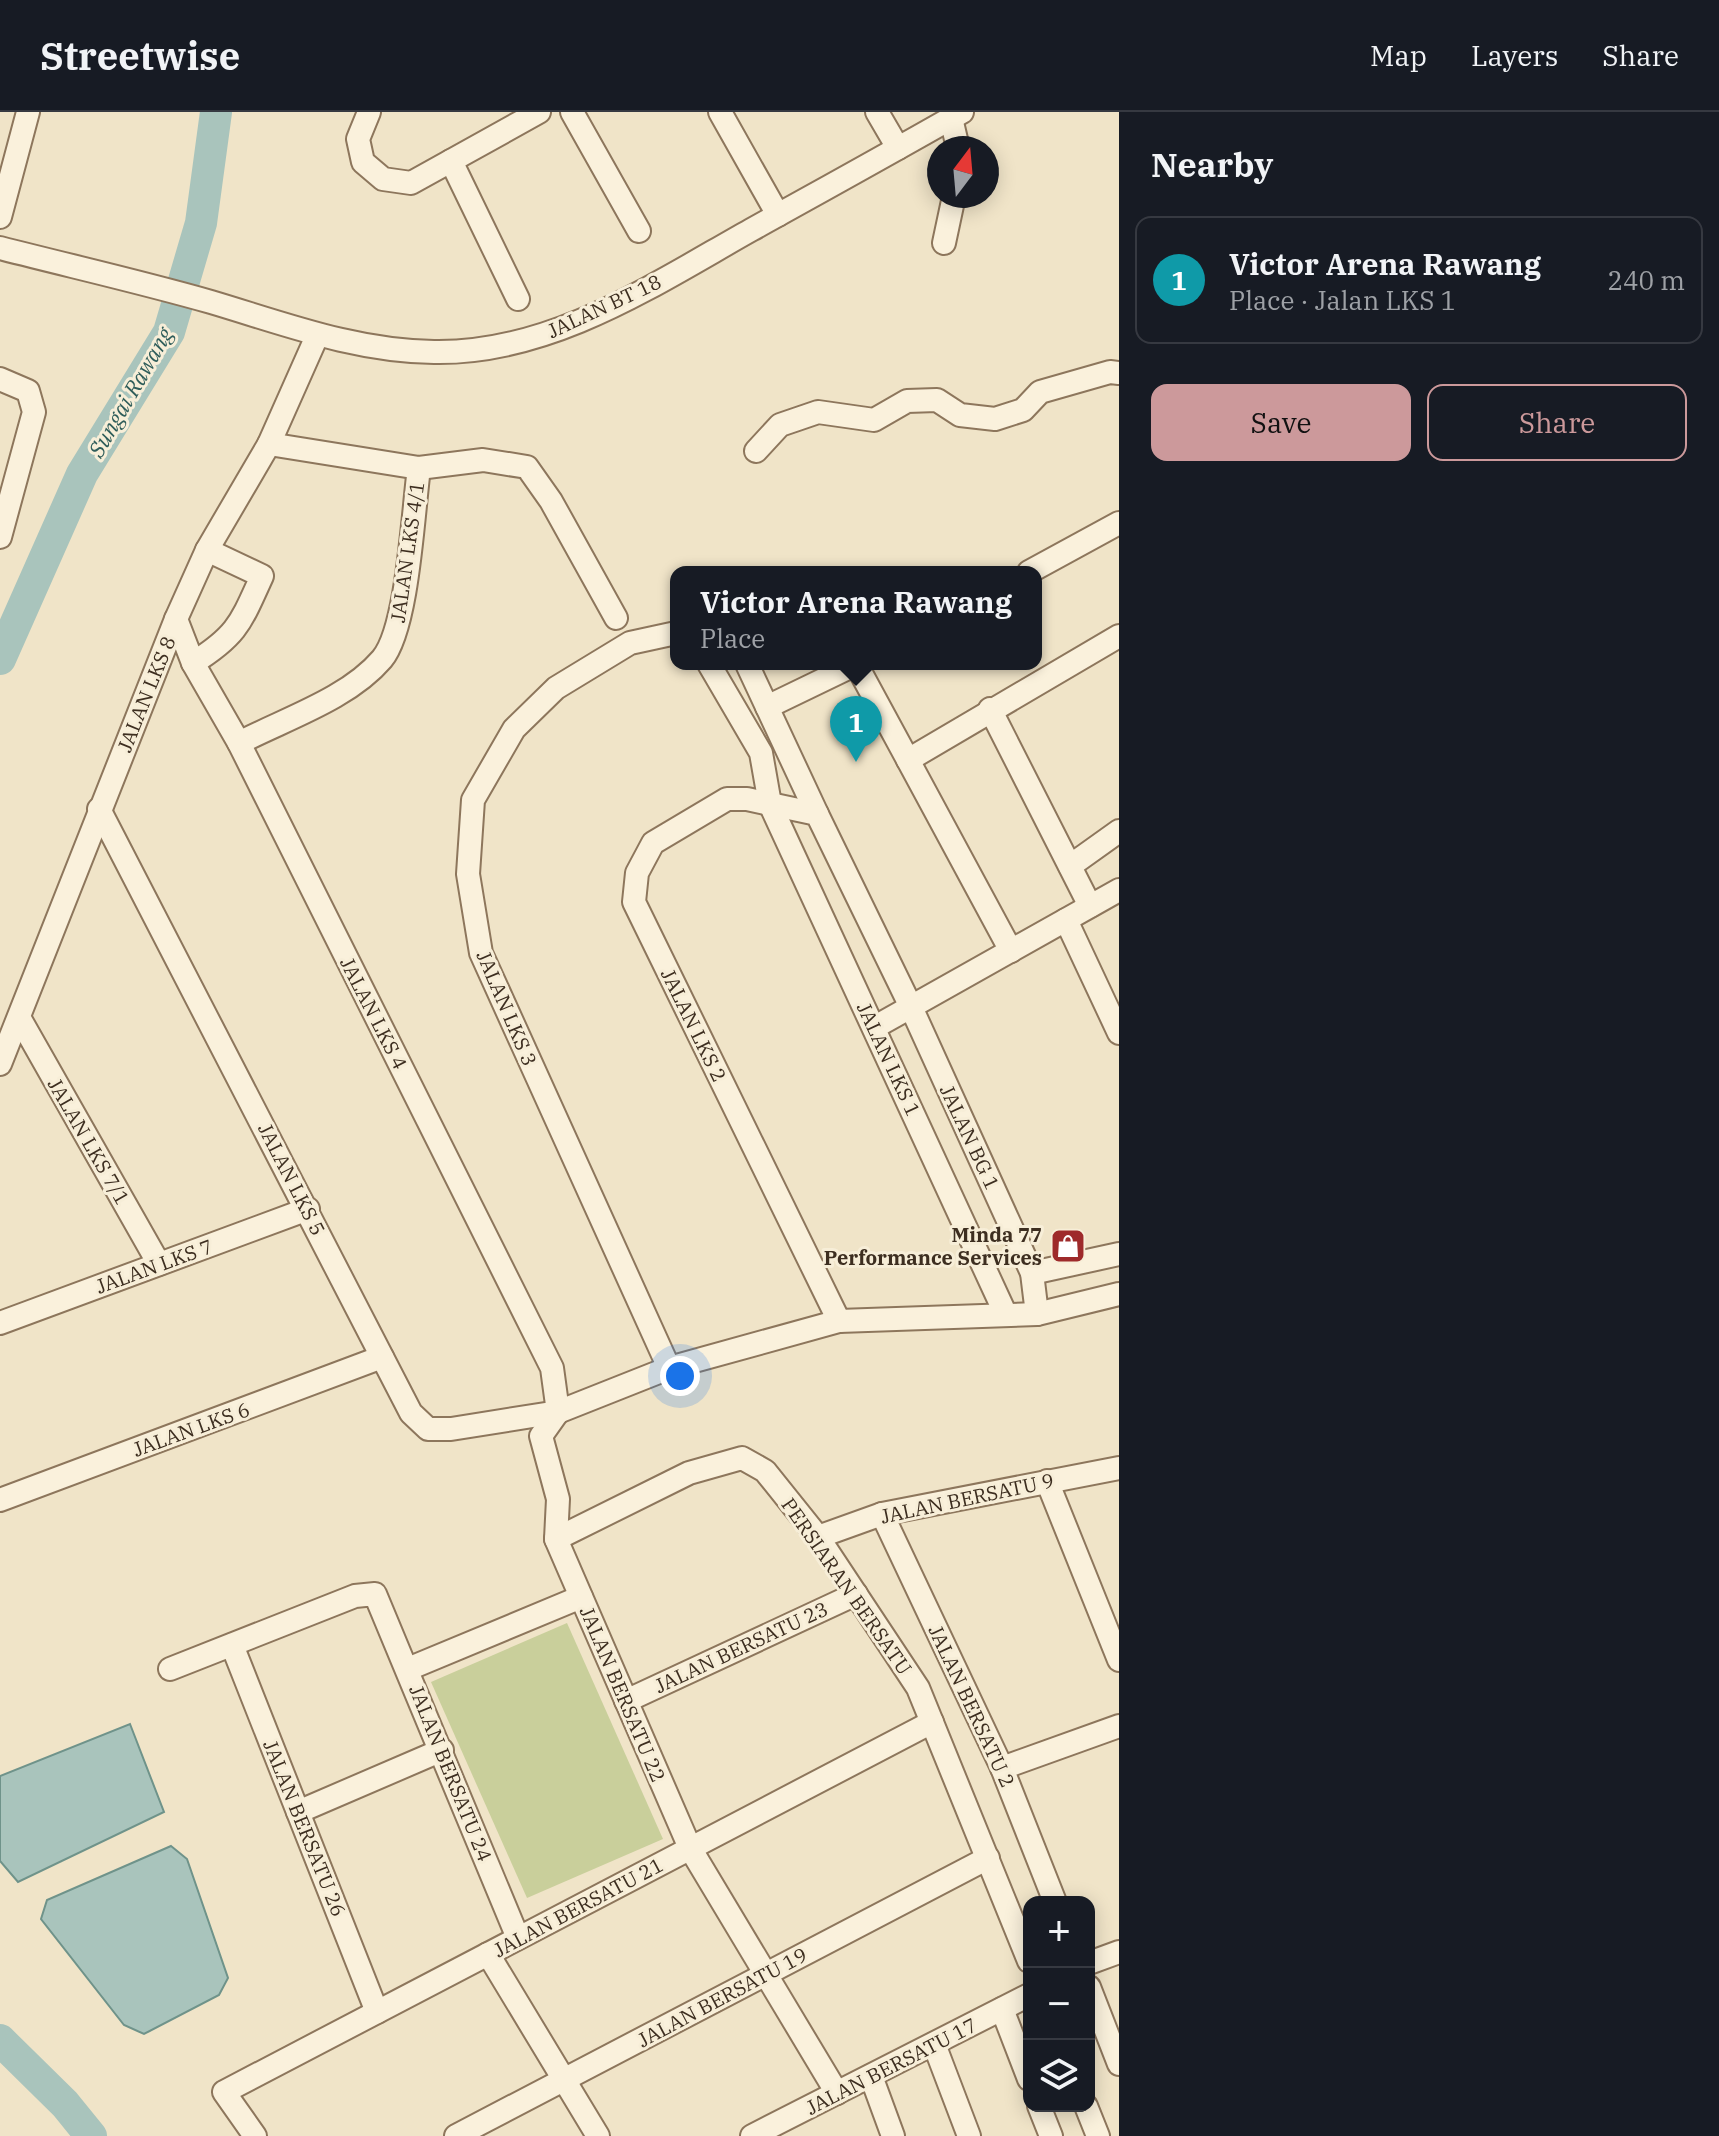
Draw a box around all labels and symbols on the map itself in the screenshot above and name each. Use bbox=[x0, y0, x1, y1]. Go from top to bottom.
north arrow bbox=[927, 136, 999, 208]
street label: JALAN BT 18 bbox=[543, 268, 665, 344]
water label: Sungai Rawang bbox=[81, 321, 179, 463]
street label: JALAN LKS 4/1 bbox=[384, 480, 430, 624]
street label: JALAN LKS 8 bbox=[110, 632, 182, 756]
pin: 1 bbox=[830, 696, 882, 762]
street label: JALAN LKS 3 bbox=[471, 946, 543, 1070]
street label: JALAN LKS 4 bbox=[334, 952, 414, 1074]
street label: JALAN LKS 2 bbox=[655, 964, 733, 1086]
street label: JALAN LKS 1 bbox=[851, 998, 927, 1120]
street label: JALAN LKS 7/1 bbox=[42, 1073, 136, 1209]
street label: JALAN BG 1 bbox=[934, 1080, 1006, 1194]
street label: JALAN LKS 5 bbox=[252, 1118, 332, 1240]
place label: Minda 77 Performance Services bbox=[824, 1221, 1042, 1271]
shop icon: Minda 77 Performance Services bbox=[1049, 1227, 1087, 1265]
street label: JALAN LKS 7 bbox=[92, 1232, 216, 1300]
your location bbox=[660, 1356, 700, 1396]
street label: JALAN LKS 6 bbox=[129, 1395, 253, 1463]
street label: JALAN BERSATU 9 bbox=[878, 1466, 1056, 1530]
street label: PERSIARAN BERSATU bbox=[776, 1492, 918, 1680]
street label: JALAN BERSATU 23 bbox=[650, 1595, 832, 1699]
street label: JALAN BERSATU 22 bbox=[574, 1602, 672, 1786]
street label: JALAN BERSATU 2 bbox=[922, 1620, 1022, 1792]
street label: JALAN BERSATU 24 bbox=[403, 1681, 499, 1865]
street label: JALAN BERSATU 26 bbox=[257, 1736, 353, 1920]
street label: JALAN BERSATU 21 bbox=[488, 1851, 668, 1963]
street label: JALAN BERSATU 19 bbox=[632, 1941, 812, 2053]
street label: JALAN BERSATU 17 bbox=[801, 2011, 981, 2121]

